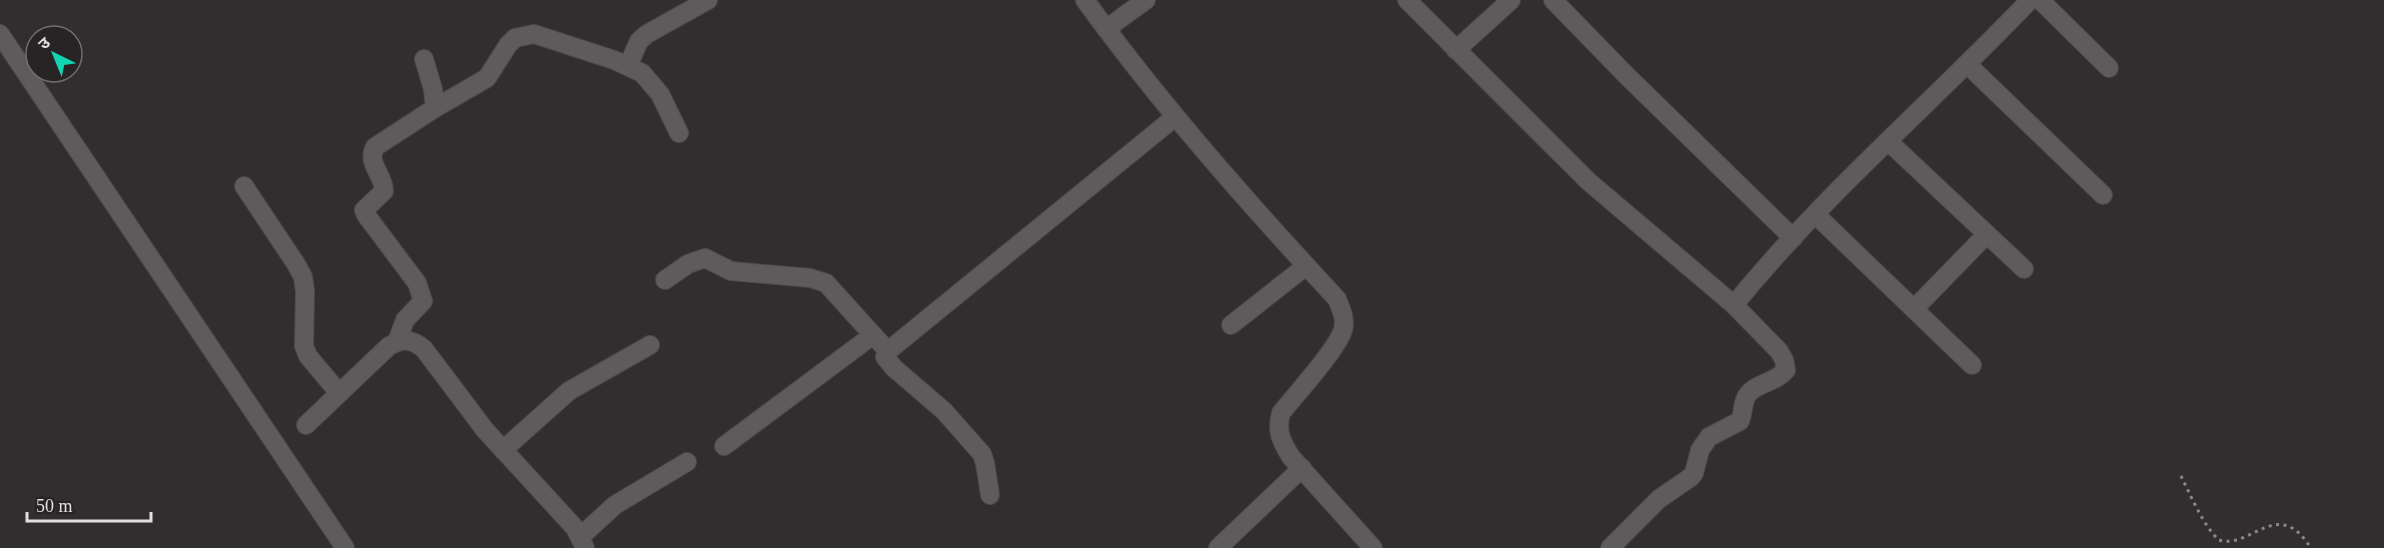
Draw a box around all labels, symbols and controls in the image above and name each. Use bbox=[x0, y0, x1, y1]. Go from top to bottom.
north arrow bbox=[24, 24, 84, 84]
text: उ bbox=[35, 34, 54, 53]
scale bar bbox=[27, 485, 152, 523]
text: 50 m bbox=[36, 496, 73, 516]

